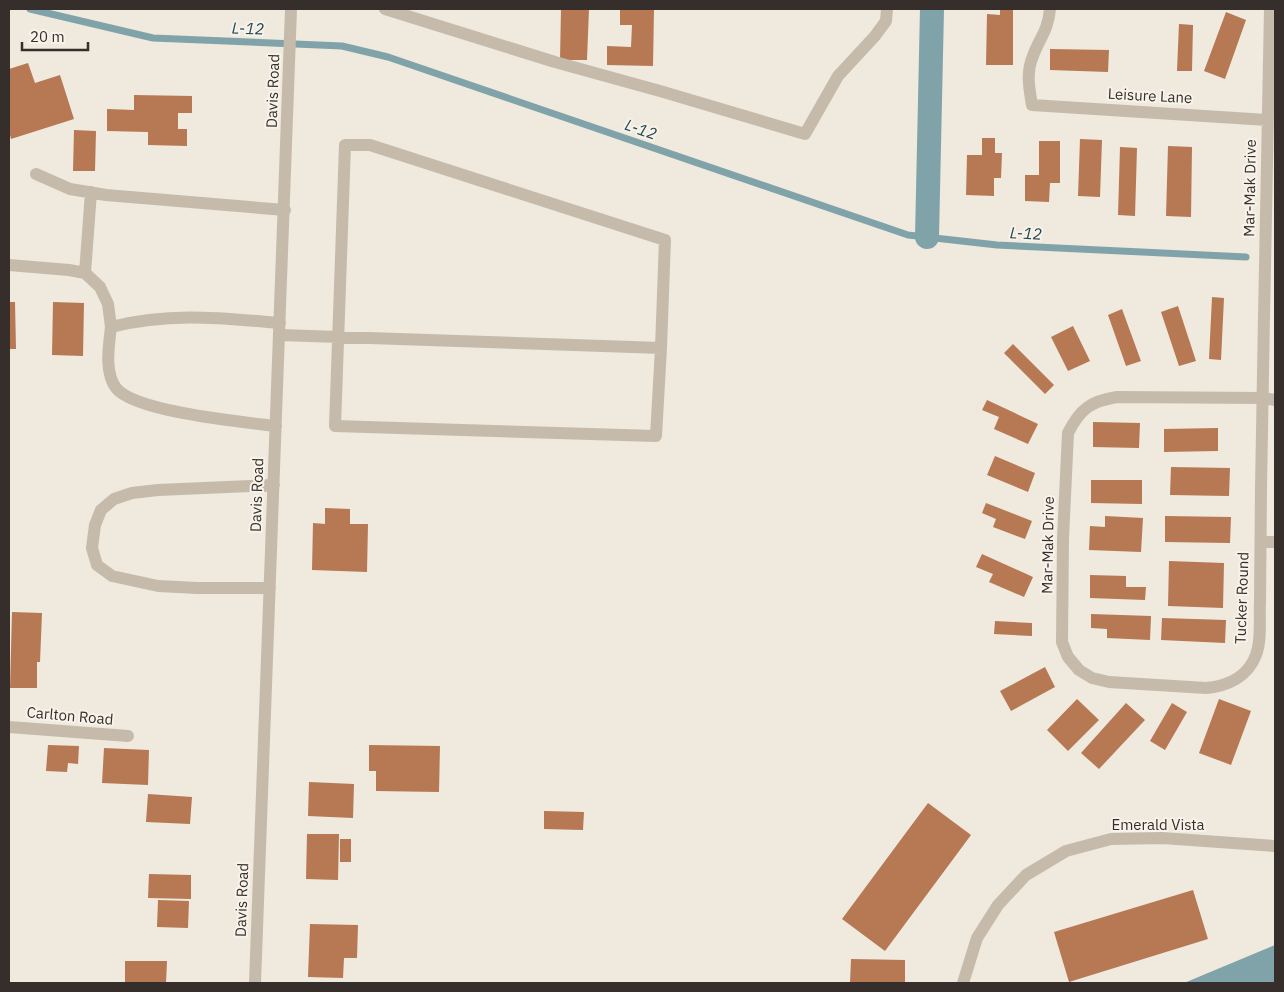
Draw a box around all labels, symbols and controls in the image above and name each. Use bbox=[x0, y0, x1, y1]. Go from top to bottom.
water label: L-12 bbox=[231, 17, 265, 39]
scale bar bbox=[22, 20, 89, 52]
text: 20 m bbox=[30, 27, 65, 46]
street label: Davis Road bbox=[262, 53, 283, 129]
street label: Leisure Lane bbox=[1107, 84, 1193, 107]
water label: L-12 bbox=[622, 114, 660, 144]
street label: Mar-Mak Drive bbox=[1239, 139, 1260, 237]
water label: L-12 bbox=[1009, 222, 1043, 244]
street label: Davis Road bbox=[246, 457, 267, 533]
street label: Mar-Mak Drive bbox=[1037, 496, 1058, 594]
street label: Tucker Round bbox=[1230, 552, 1253, 644]
street label: Carlton Road bbox=[26, 702, 114, 729]
street label: Emerald Vista bbox=[1111, 815, 1205, 834]
street label: Davis Road bbox=[231, 862, 252, 938]

